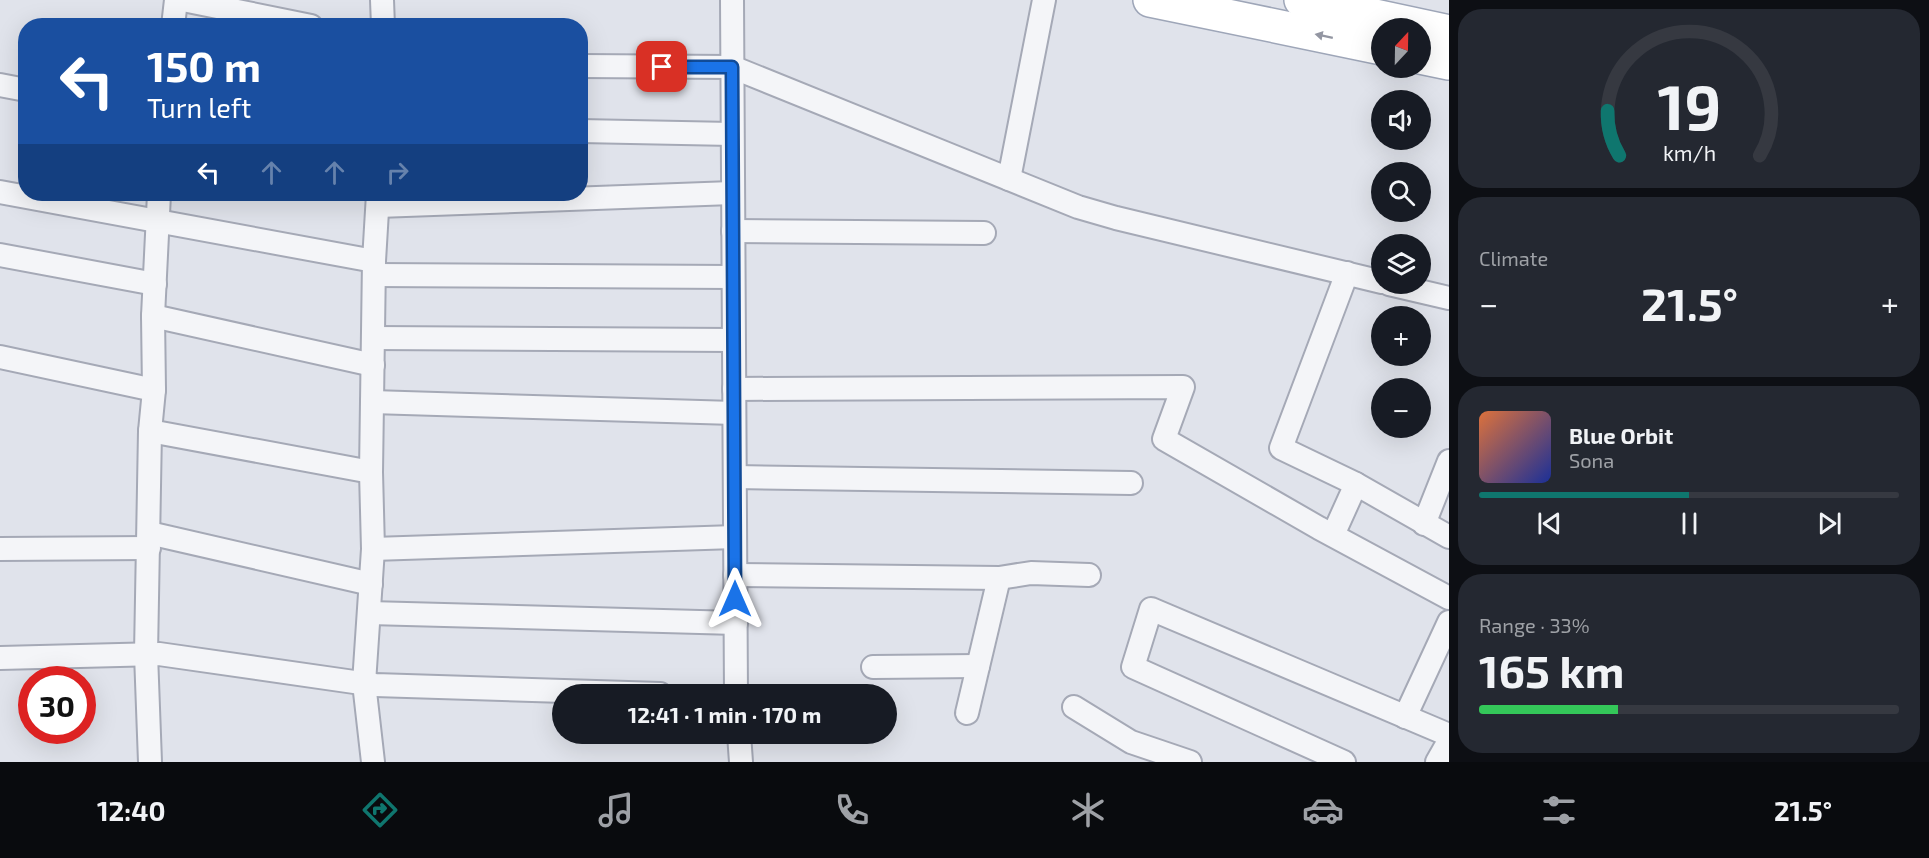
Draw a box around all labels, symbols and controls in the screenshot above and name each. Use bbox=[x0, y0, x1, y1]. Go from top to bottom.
north arrow bbox=[1371, 18, 1431, 78]
map controls bbox=[1371, 18, 1431, 438]
one-way arrow bbox=[1315, 31, 1334, 41]
text: 150 m bbox=[147, 40, 261, 90]
pin bbox=[636, 41, 687, 92]
icon: left bbox=[48, 42, 126, 120]
icon: arrive bbox=[645, 50, 678, 83]
text: 19 bbox=[1657, 68, 1721, 143]
button: sound bbox=[1371, 90, 1431, 150]
text: Turn left bbox=[147, 91, 251, 123]
text: km/h bbox=[1662, 140, 1716, 165]
icon: left bbox=[192, 156, 225, 189]
icon: ahead bbox=[255, 156, 288, 189]
icon: ahead bbox=[318, 156, 351, 189]
icon: right bbox=[381, 156, 414, 189]
button: search bbox=[1371, 162, 1431, 222]
button: layers bbox=[1371, 234, 1431, 294]
text: Climate bbox=[1479, 246, 1548, 270]
text: 21.5° bbox=[1641, 276, 1738, 330]
text: − bbox=[1479, 283, 1498, 323]
text: + bbox=[1881, 283, 1899, 323]
button: + bbox=[1371, 306, 1431, 366]
button: − bbox=[1371, 378, 1431, 438]
text: Blue Orbit bbox=[1569, 422, 1673, 448]
text: Sona bbox=[1569, 448, 1614, 472]
icon: previous bbox=[1533, 507, 1566, 540]
icon: pause bbox=[1673, 507, 1706, 540]
icon: next bbox=[1813, 507, 1846, 540]
position arrow bbox=[703, 567, 767, 631]
text: Range · 33% bbox=[1479, 613, 1590, 637]
text: 165 km bbox=[1479, 643, 1624, 697]
speed limit sign: 30 bbox=[18, 666, 96, 744]
text: 12:41 · 1 min · 170 m bbox=[628, 701, 821, 727]
icon: directions bbox=[359, 789, 401, 831]
icon: music bbox=[595, 789, 637, 831]
icon: phone bbox=[831, 789, 873, 831]
icon: climate bbox=[1067, 789, 1109, 831]
icon: car bbox=[1302, 789, 1344, 831]
icon: filters bbox=[1538, 789, 1580, 831]
text: 12:40 bbox=[97, 794, 165, 826]
text: 21.5° bbox=[1774, 794, 1832, 826]

